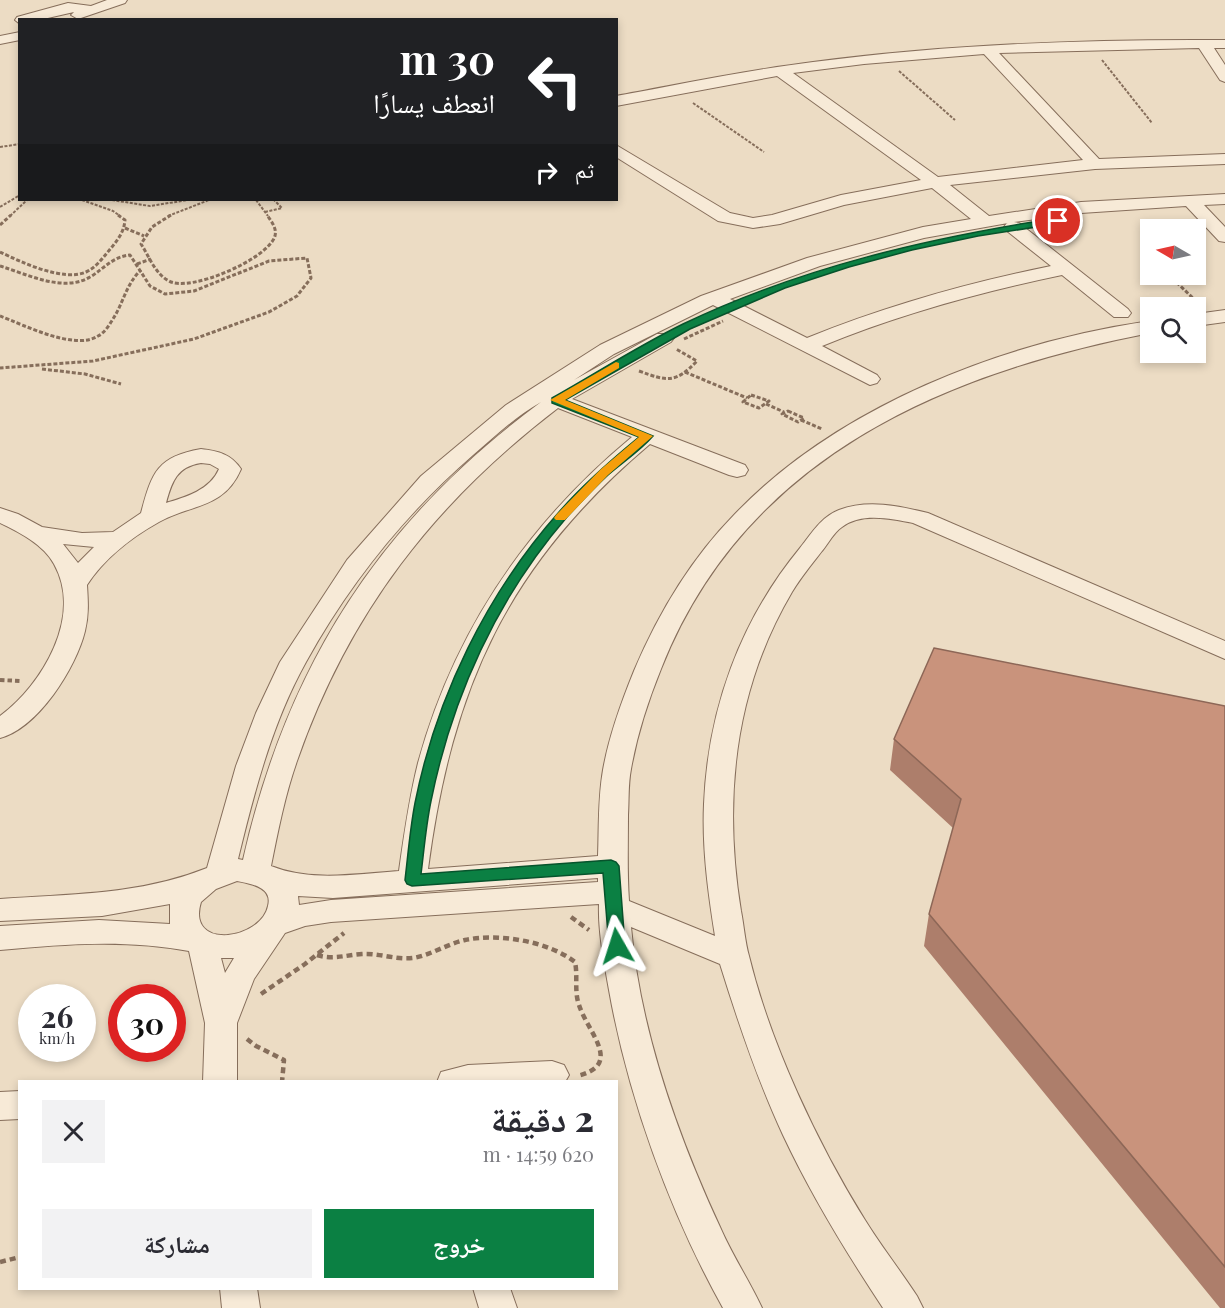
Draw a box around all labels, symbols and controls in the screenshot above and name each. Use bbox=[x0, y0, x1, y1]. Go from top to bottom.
text: 30 m bbox=[400, 30, 495, 86]
icon: left bbox=[516, 42, 594, 120]
text: انعطف يسارًا bbox=[373, 84, 495, 120]
text: ثم bbox=[575, 154, 594, 184]
icon: right bbox=[530, 156, 563, 189]
pin bbox=[1032, 195, 1083, 246]
icon: arrive bbox=[1041, 204, 1074, 237]
north arrow bbox=[1140, 219, 1206, 285]
map controls bbox=[1140, 219, 1206, 363]
button: search bbox=[1140, 297, 1206, 363]
position arrow bbox=[585, 914, 649, 978]
speed limit sign: 30 bbox=[108, 984, 186, 1062]
text: 26 bbox=[41, 996, 73, 1036]
text: km/h bbox=[39, 1028, 75, 1048]
text: 2 دقيقة bbox=[491, 1093, 594, 1141]
button: close bbox=[42, 1100, 105, 1163]
text: 620 m · 14:59 bbox=[483, 1140, 594, 1167]
button: مشاركة bbox=[42, 1209, 312, 1278]
button: خروج bbox=[324, 1209, 594, 1278]

